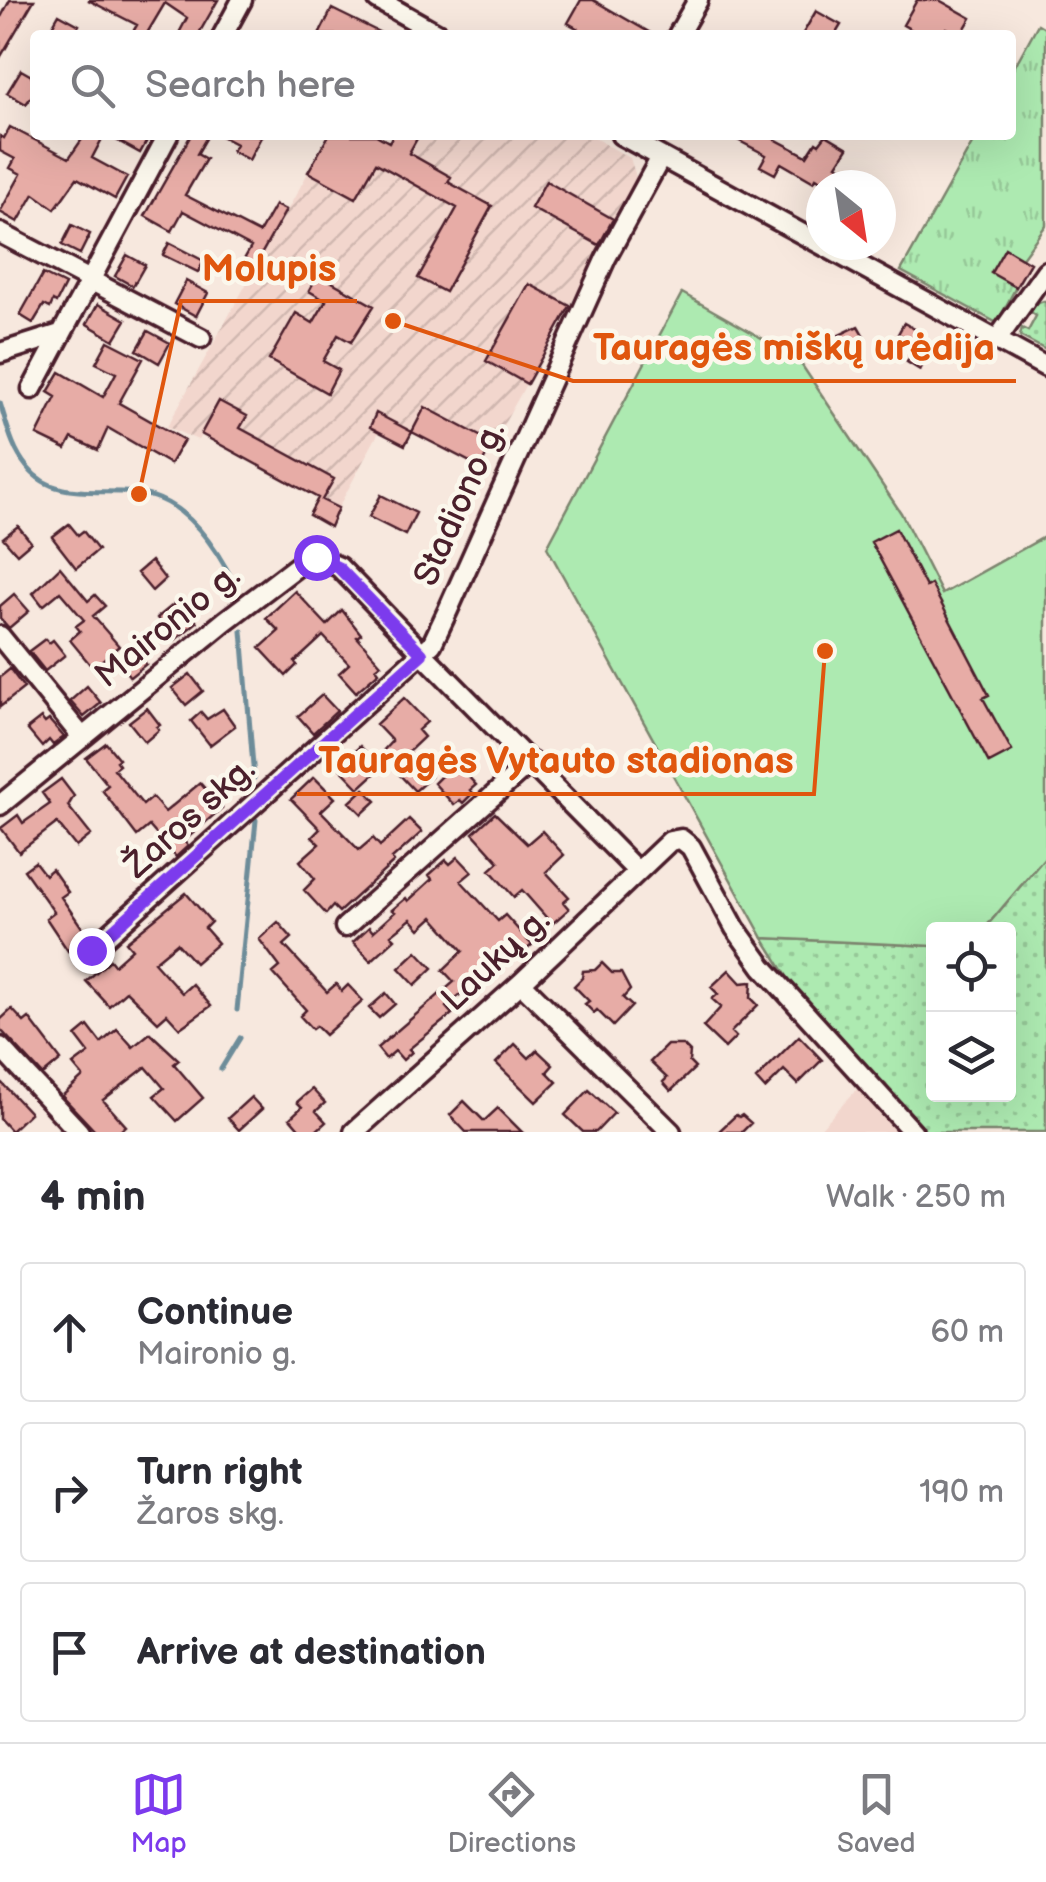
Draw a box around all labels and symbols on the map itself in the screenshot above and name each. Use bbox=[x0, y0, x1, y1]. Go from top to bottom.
north arrow bbox=[806, 170, 896, 260]
callout: Molupis bbox=[181, 233, 357, 301]
text: Molupis bbox=[201, 247, 337, 292]
callout: Tauragės miškų urėdija bbox=[573, 313, 1016, 381]
text: Tauragės miškų urėdija bbox=[593, 326, 995, 371]
street label: Stadiono g. bbox=[405, 415, 515, 593]
route start bbox=[294, 535, 340, 581]
street label: Maironio g. bbox=[87, 554, 249, 698]
callout: Tauragės Vytauto stadionas bbox=[297, 726, 814, 794]
text: Tauragės Vytauto stadionas bbox=[318, 739, 794, 784]
street label: Žaros skg. bbox=[114, 747, 264, 888]
street label: Laukų g. bbox=[433, 899, 559, 1021]
route end bbox=[69, 928, 115, 974]

